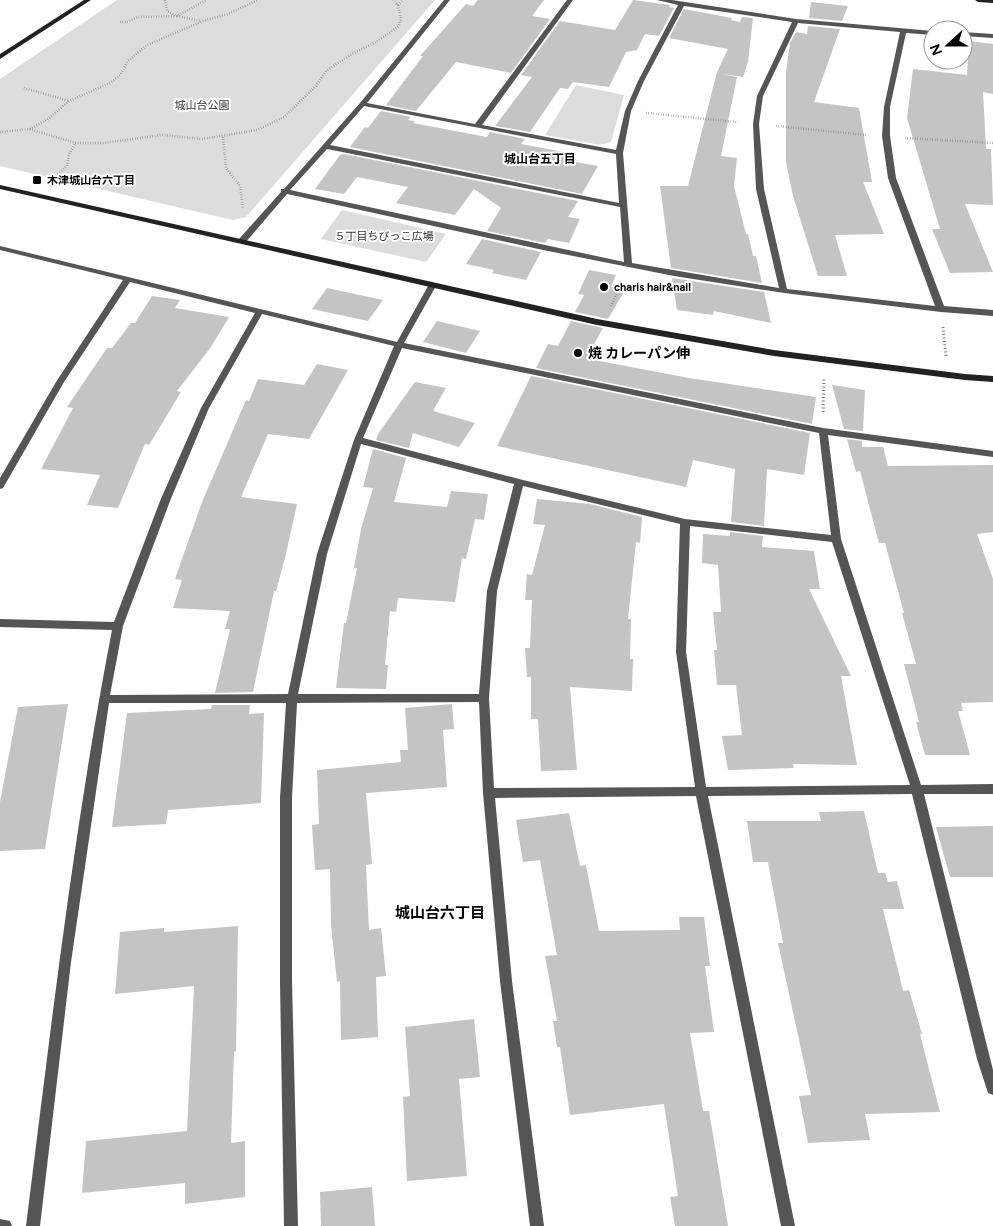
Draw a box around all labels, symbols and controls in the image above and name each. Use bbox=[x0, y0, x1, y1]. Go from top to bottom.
north arrow bbox=[923, 20, 973, 70]
text: N bbox=[926, 41, 946, 58]
park label: 城山台公園 bbox=[175, 99, 230, 112]
district label: 城山台五丁目 bbox=[504, 152, 576, 166]
marker: 木津城山台六丁目 bbox=[31, 174, 43, 186]
place label: 木津城山台六丁目 bbox=[47, 174, 135, 187]
park label: ５丁目ちびっこ広場 bbox=[335, 230, 434, 243]
marker: charis hair&nail bbox=[598, 281, 610, 293]
place label: charis hair&nail bbox=[614, 281, 691, 294]
place label: 焼 カレーパン伸 bbox=[588, 345, 690, 362]
marker: 焼 カレーパン伸 bbox=[572, 347, 584, 359]
district label: 城山台六丁目 bbox=[395, 904, 485, 922]

